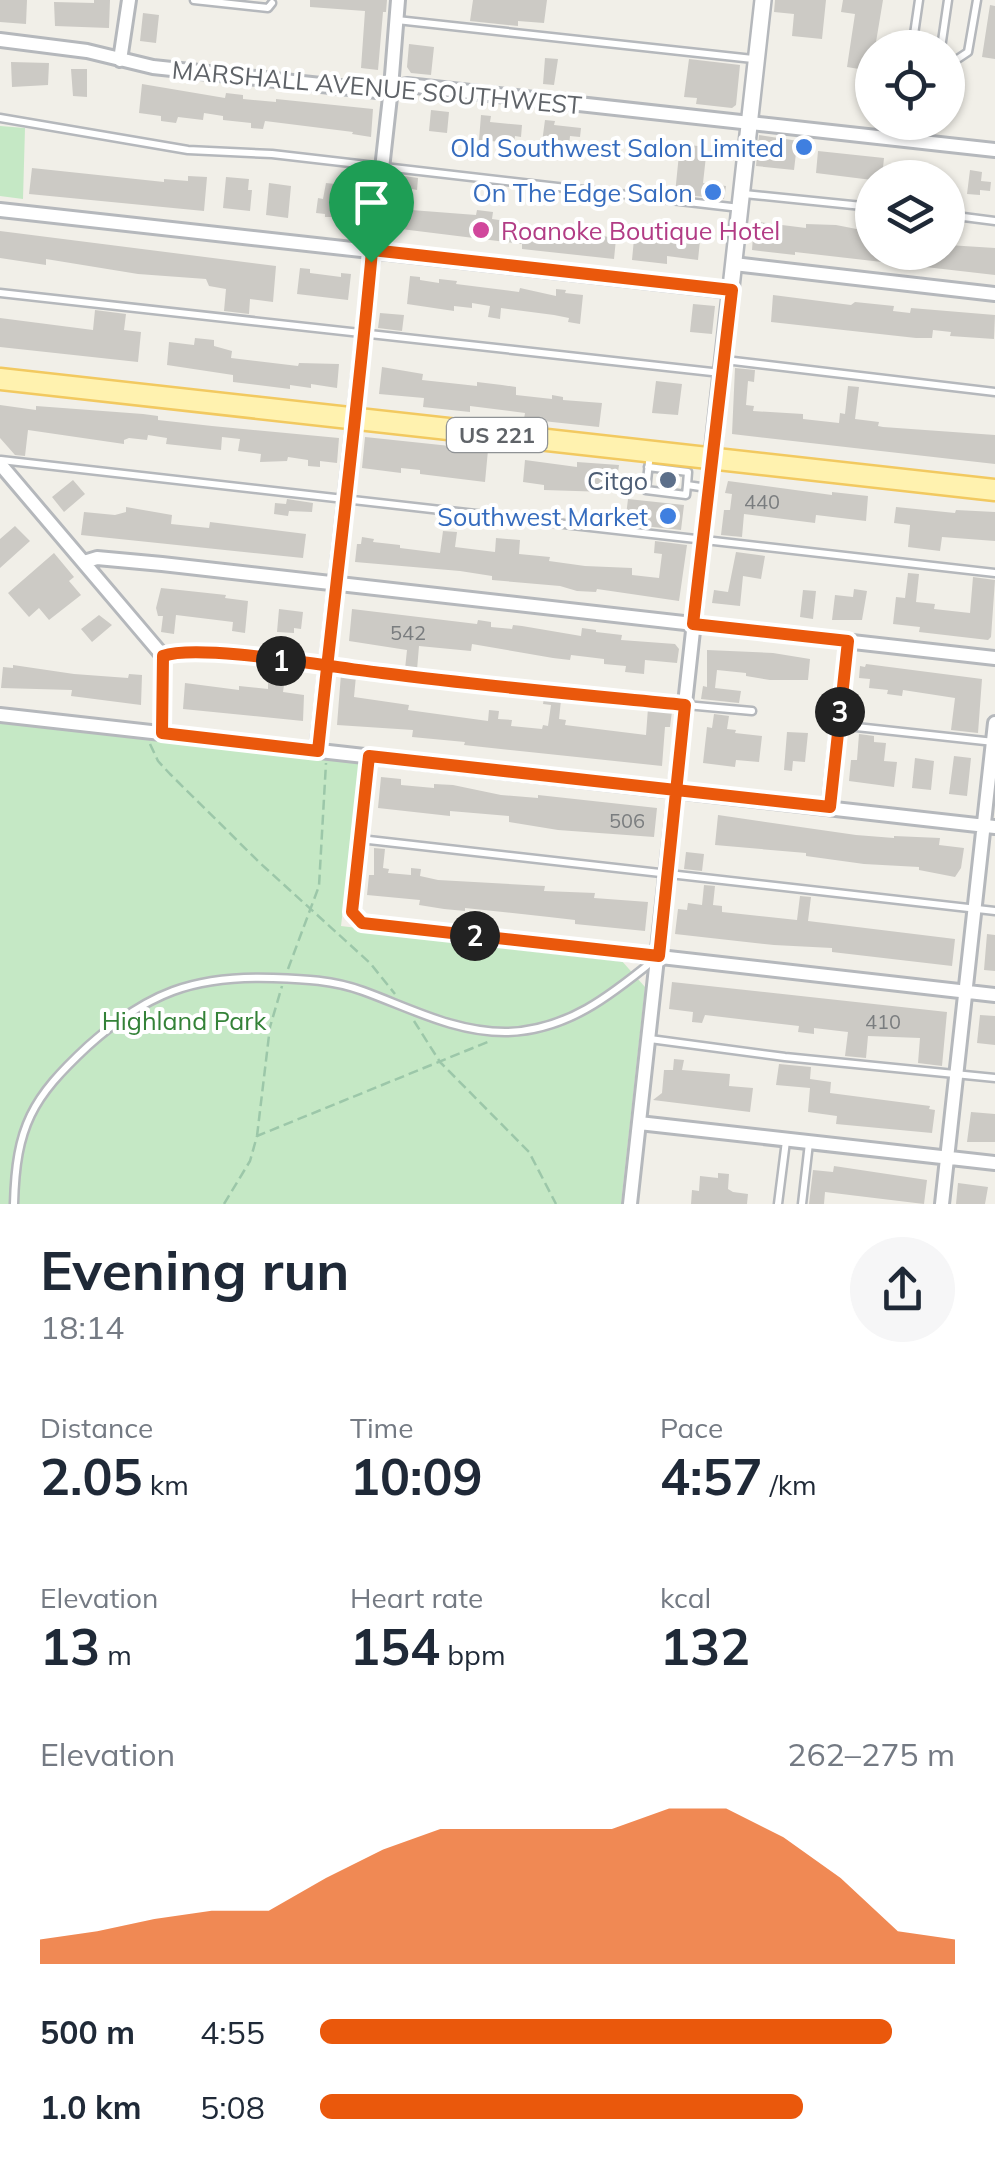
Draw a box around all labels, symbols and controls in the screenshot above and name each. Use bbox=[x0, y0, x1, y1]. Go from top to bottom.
map controls bbox=[855, 30, 965, 270]
button: locate bbox=[855, 30, 965, 140]
street label: MARSHALL AVENUE SOUTHWEST bbox=[171, 54, 583, 120]
place label: Old Southwest Salon Limited bbox=[450, 132, 784, 163]
marker: Old Southwest Salon Limited bbox=[793, 136, 815, 158]
pin bbox=[329, 160, 414, 263]
button: layers bbox=[855, 160, 965, 270]
icon: arrive bbox=[344, 175, 399, 230]
place label: On The Edge Salon bbox=[472, 177, 693, 208]
marker: On The Edge Salon bbox=[702, 181, 724, 203]
place label: Roanoke Boutique Hotel bbox=[501, 215, 780, 246]
marker: Roanoke Boutique Hotel bbox=[470, 219, 492, 241]
road number: US 221 bbox=[447, 418, 547, 452]
place label: Citgo bbox=[587, 465, 648, 496]
marker: Citgo bbox=[657, 469, 679, 491]
house number: 440 bbox=[744, 489, 780, 514]
place label: Southwest Market bbox=[437, 501, 648, 532]
marker: Southwest Market bbox=[657, 505, 679, 527]
house number: 542 bbox=[390, 620, 426, 645]
pin: 1 bbox=[256, 636, 306, 686]
text: 1 bbox=[273, 643, 289, 678]
pin: 3 bbox=[815, 687, 865, 737]
text: 3 bbox=[832, 694, 848, 729]
house number: 506 bbox=[609, 808, 645, 833]
pin: 2 bbox=[450, 911, 500, 961]
text: 2 bbox=[467, 918, 483, 953]
park label: Highland Park bbox=[102, 1005, 267, 1036]
house number: 410 bbox=[865, 1009, 901, 1034]
text: Evening run bbox=[40, 1235, 349, 1304]
button: share bbox=[850, 1237, 955, 1342]
text: 18:14 bbox=[40, 1307, 124, 1347]
text: Distance bbox=[40, 1410, 153, 1445]
text: Time bbox=[350, 1410, 413, 1445]
text: Pace bbox=[660, 1410, 723, 1445]
text: 2.05 bbox=[40, 1445, 142, 1508]
text: 10:09 bbox=[350, 1445, 482, 1508]
text: 4:57 bbox=[660, 1445, 762, 1508]
text: km bbox=[142, 1467, 189, 1502]
text: /km bbox=[762, 1467, 817, 1502]
text: Elevation bbox=[40, 1580, 158, 1615]
text: Heart rate bbox=[350, 1580, 483, 1615]
text: kcal bbox=[660, 1580, 711, 1615]
text: 13 bbox=[40, 1615, 100, 1678]
text: 154 bbox=[350, 1615, 440, 1678]
text: 132 bbox=[660, 1615, 750, 1678]
text: m bbox=[100, 1637, 132, 1672]
text: bpm bbox=[440, 1637, 506, 1672]
text: Elevation bbox=[40, 1734, 175, 1774]
text: 262–275 m bbox=[787, 1734, 955, 1774]
text: 500 m bbox=[40, 2012, 135, 2052]
text: 4:55 bbox=[200, 2012, 265, 2052]
text: 1.0 km bbox=[40, 2087, 142, 2127]
text: 5:08 bbox=[200, 2087, 265, 2127]

